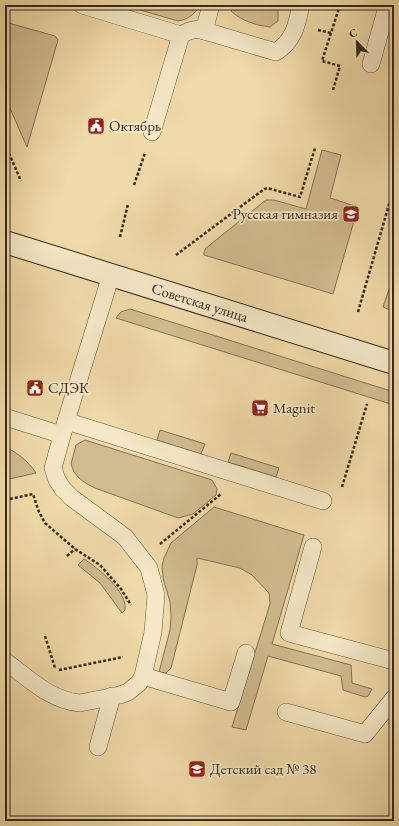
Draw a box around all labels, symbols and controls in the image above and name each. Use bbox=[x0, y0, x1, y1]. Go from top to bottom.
north arrow bbox=[337, 22, 377, 62]
text: С bbox=[347, 25, 360, 41]
public building icon: Октябрь bbox=[86, 116, 106, 136]
place label: Октябрь bbox=[109, 116, 161, 135]
place label: Русская гимназия bbox=[233, 204, 338, 223]
school or university icon: Русская гимназия bbox=[341, 204, 361, 224]
street label: Советская улица bbox=[149, 278, 251, 326]
public building icon: СДЭК bbox=[25, 378, 45, 398]
place label: СДЭК bbox=[48, 378, 89, 397]
supermarket icon: Magnit bbox=[250, 398, 270, 418]
place label: Magnit bbox=[273, 398, 315, 417]
school or university icon: Детский сад № 38 bbox=[187, 759, 207, 779]
place label: Детский сад № 38 bbox=[210, 759, 317, 778]

